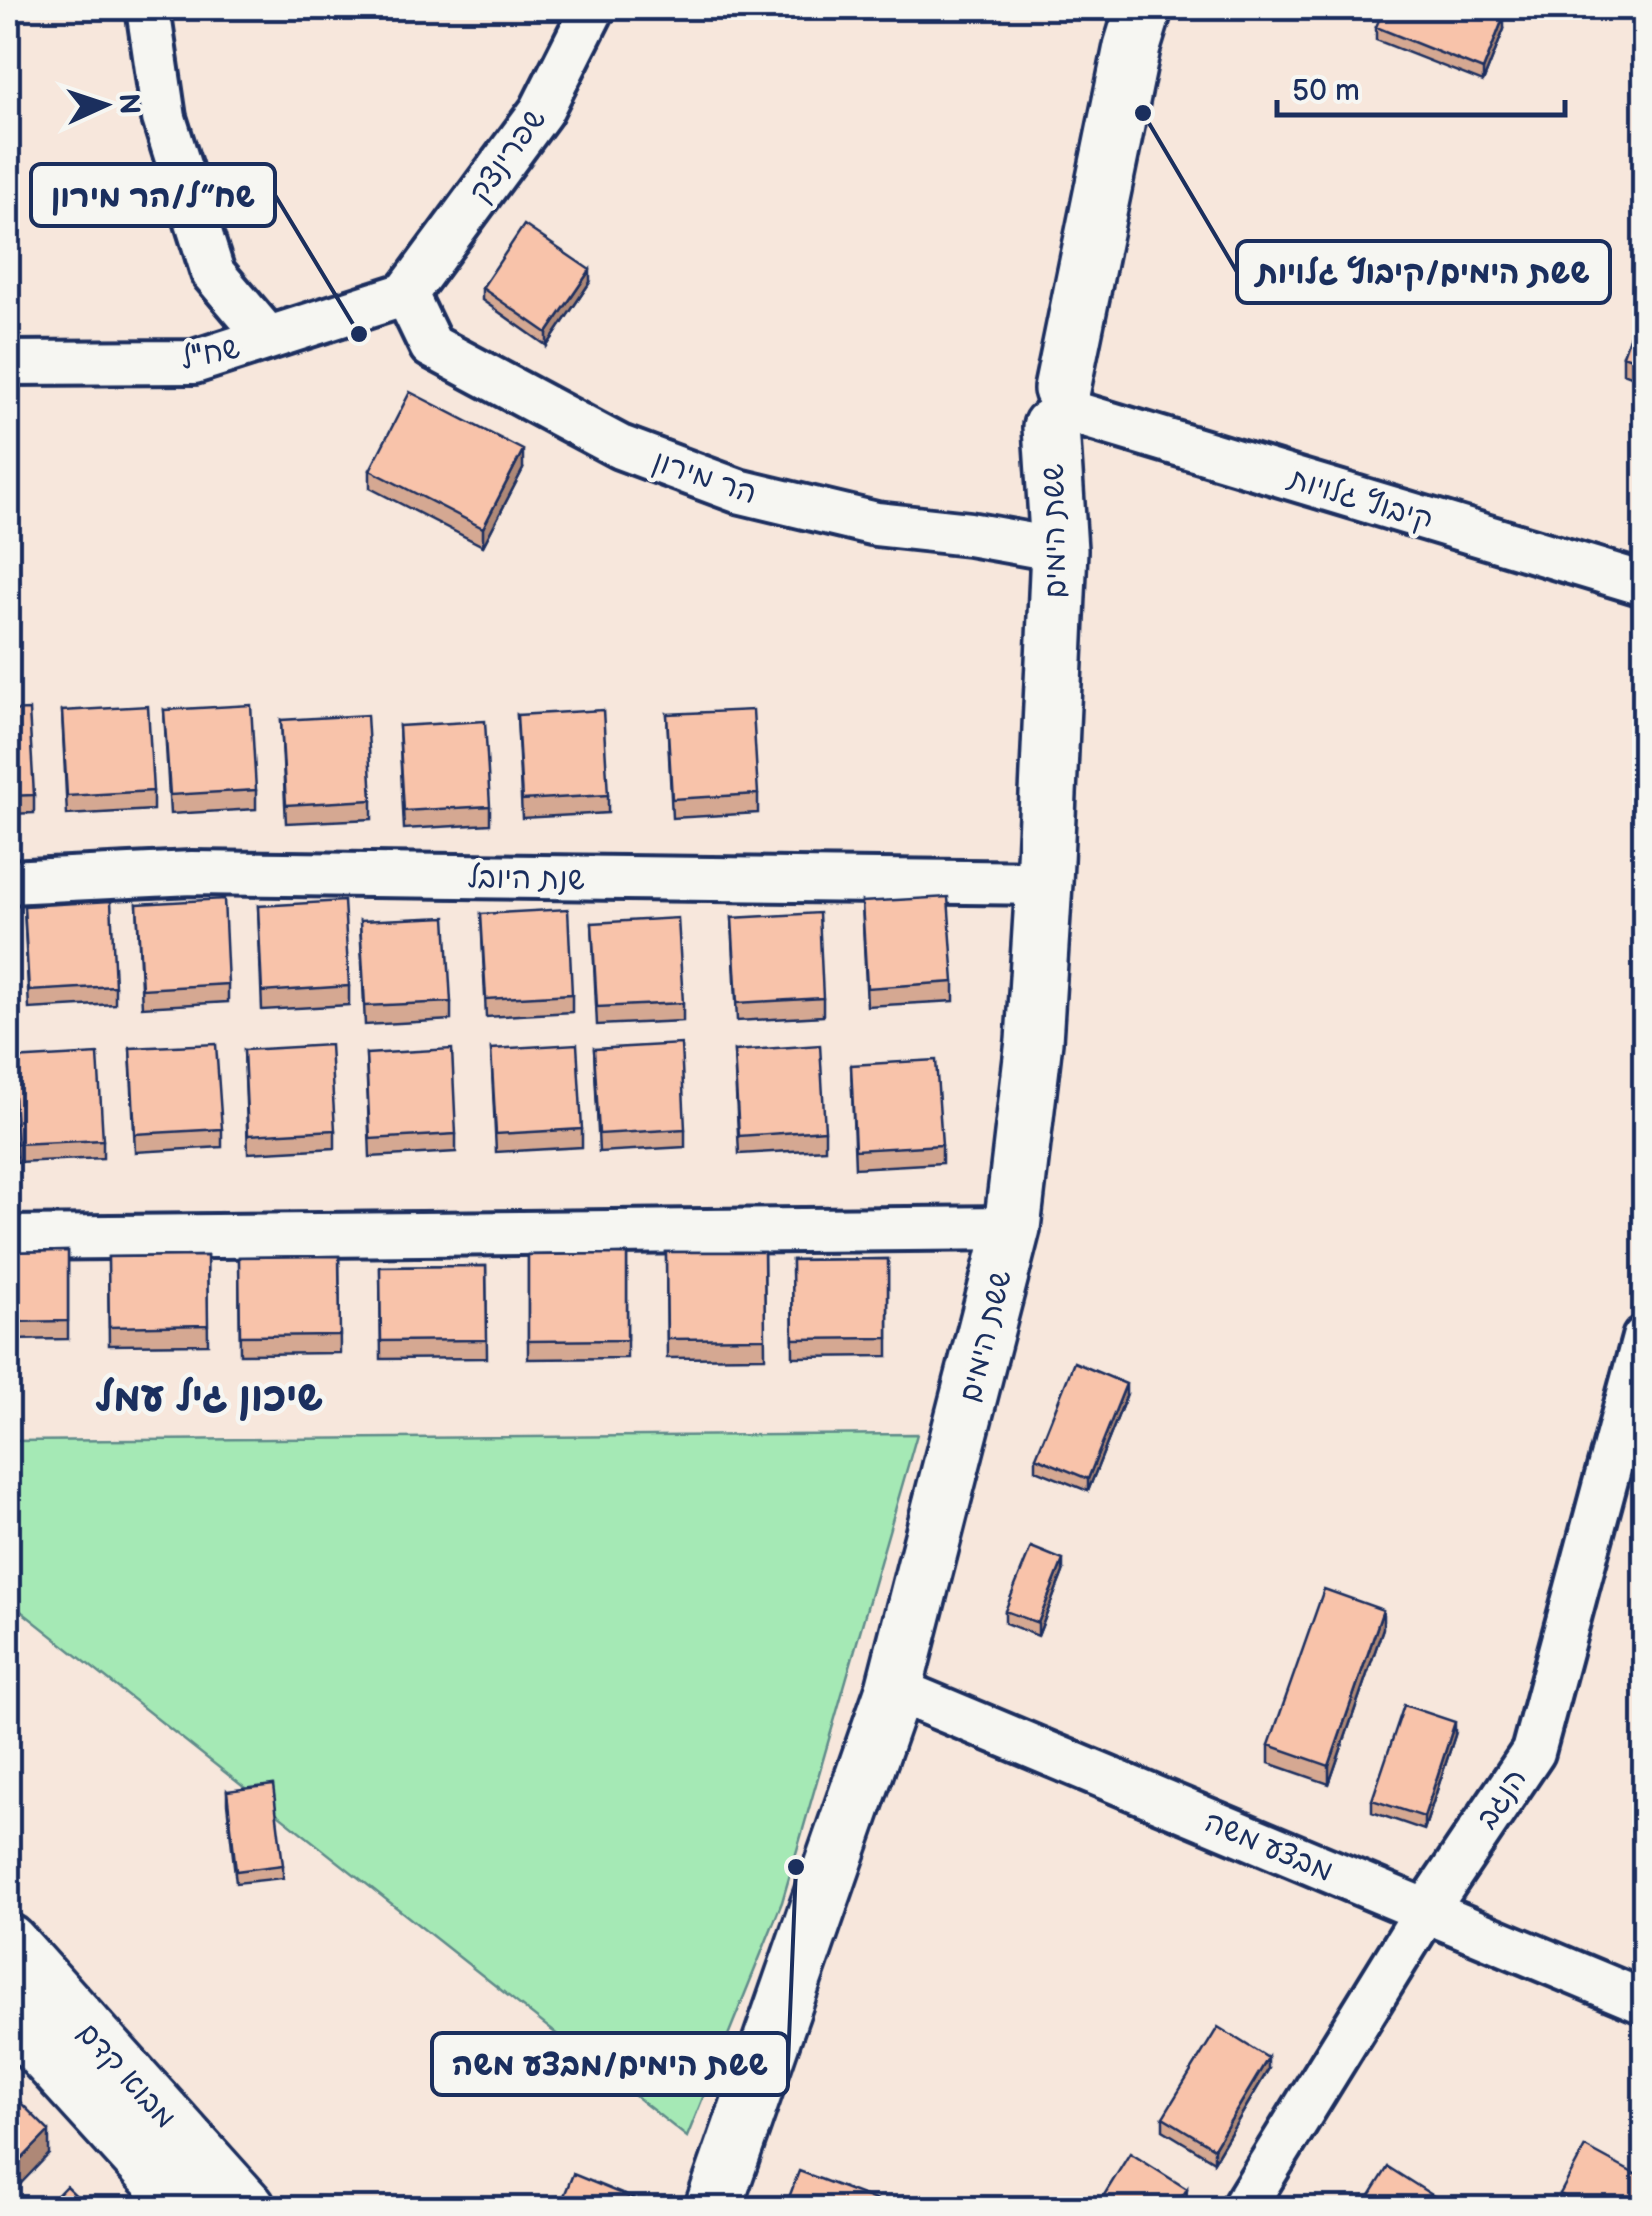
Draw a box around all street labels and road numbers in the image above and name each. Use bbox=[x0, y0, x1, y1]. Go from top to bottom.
street label: שפרינצק bbox=[462, 102, 554, 209]
street label: שח"ל bbox=[177, 330, 243, 378]
street label: הר מירון bbox=[648, 443, 761, 512]
street label: קיבוץ גלויות bbox=[1282, 460, 1437, 539]
street label: ששת הימים bbox=[1036, 463, 1074, 599]
street label: שנת היובל bbox=[467, 860, 585, 898]
street label: ששת הימים bbox=[952, 1266, 1020, 1406]
street label: הנגב bbox=[1469, 1762, 1535, 1835]
street label: מבצע משה bbox=[1199, 1804, 1338, 1890]
street label: מבוא קדם bbox=[69, 2015, 183, 2136]

